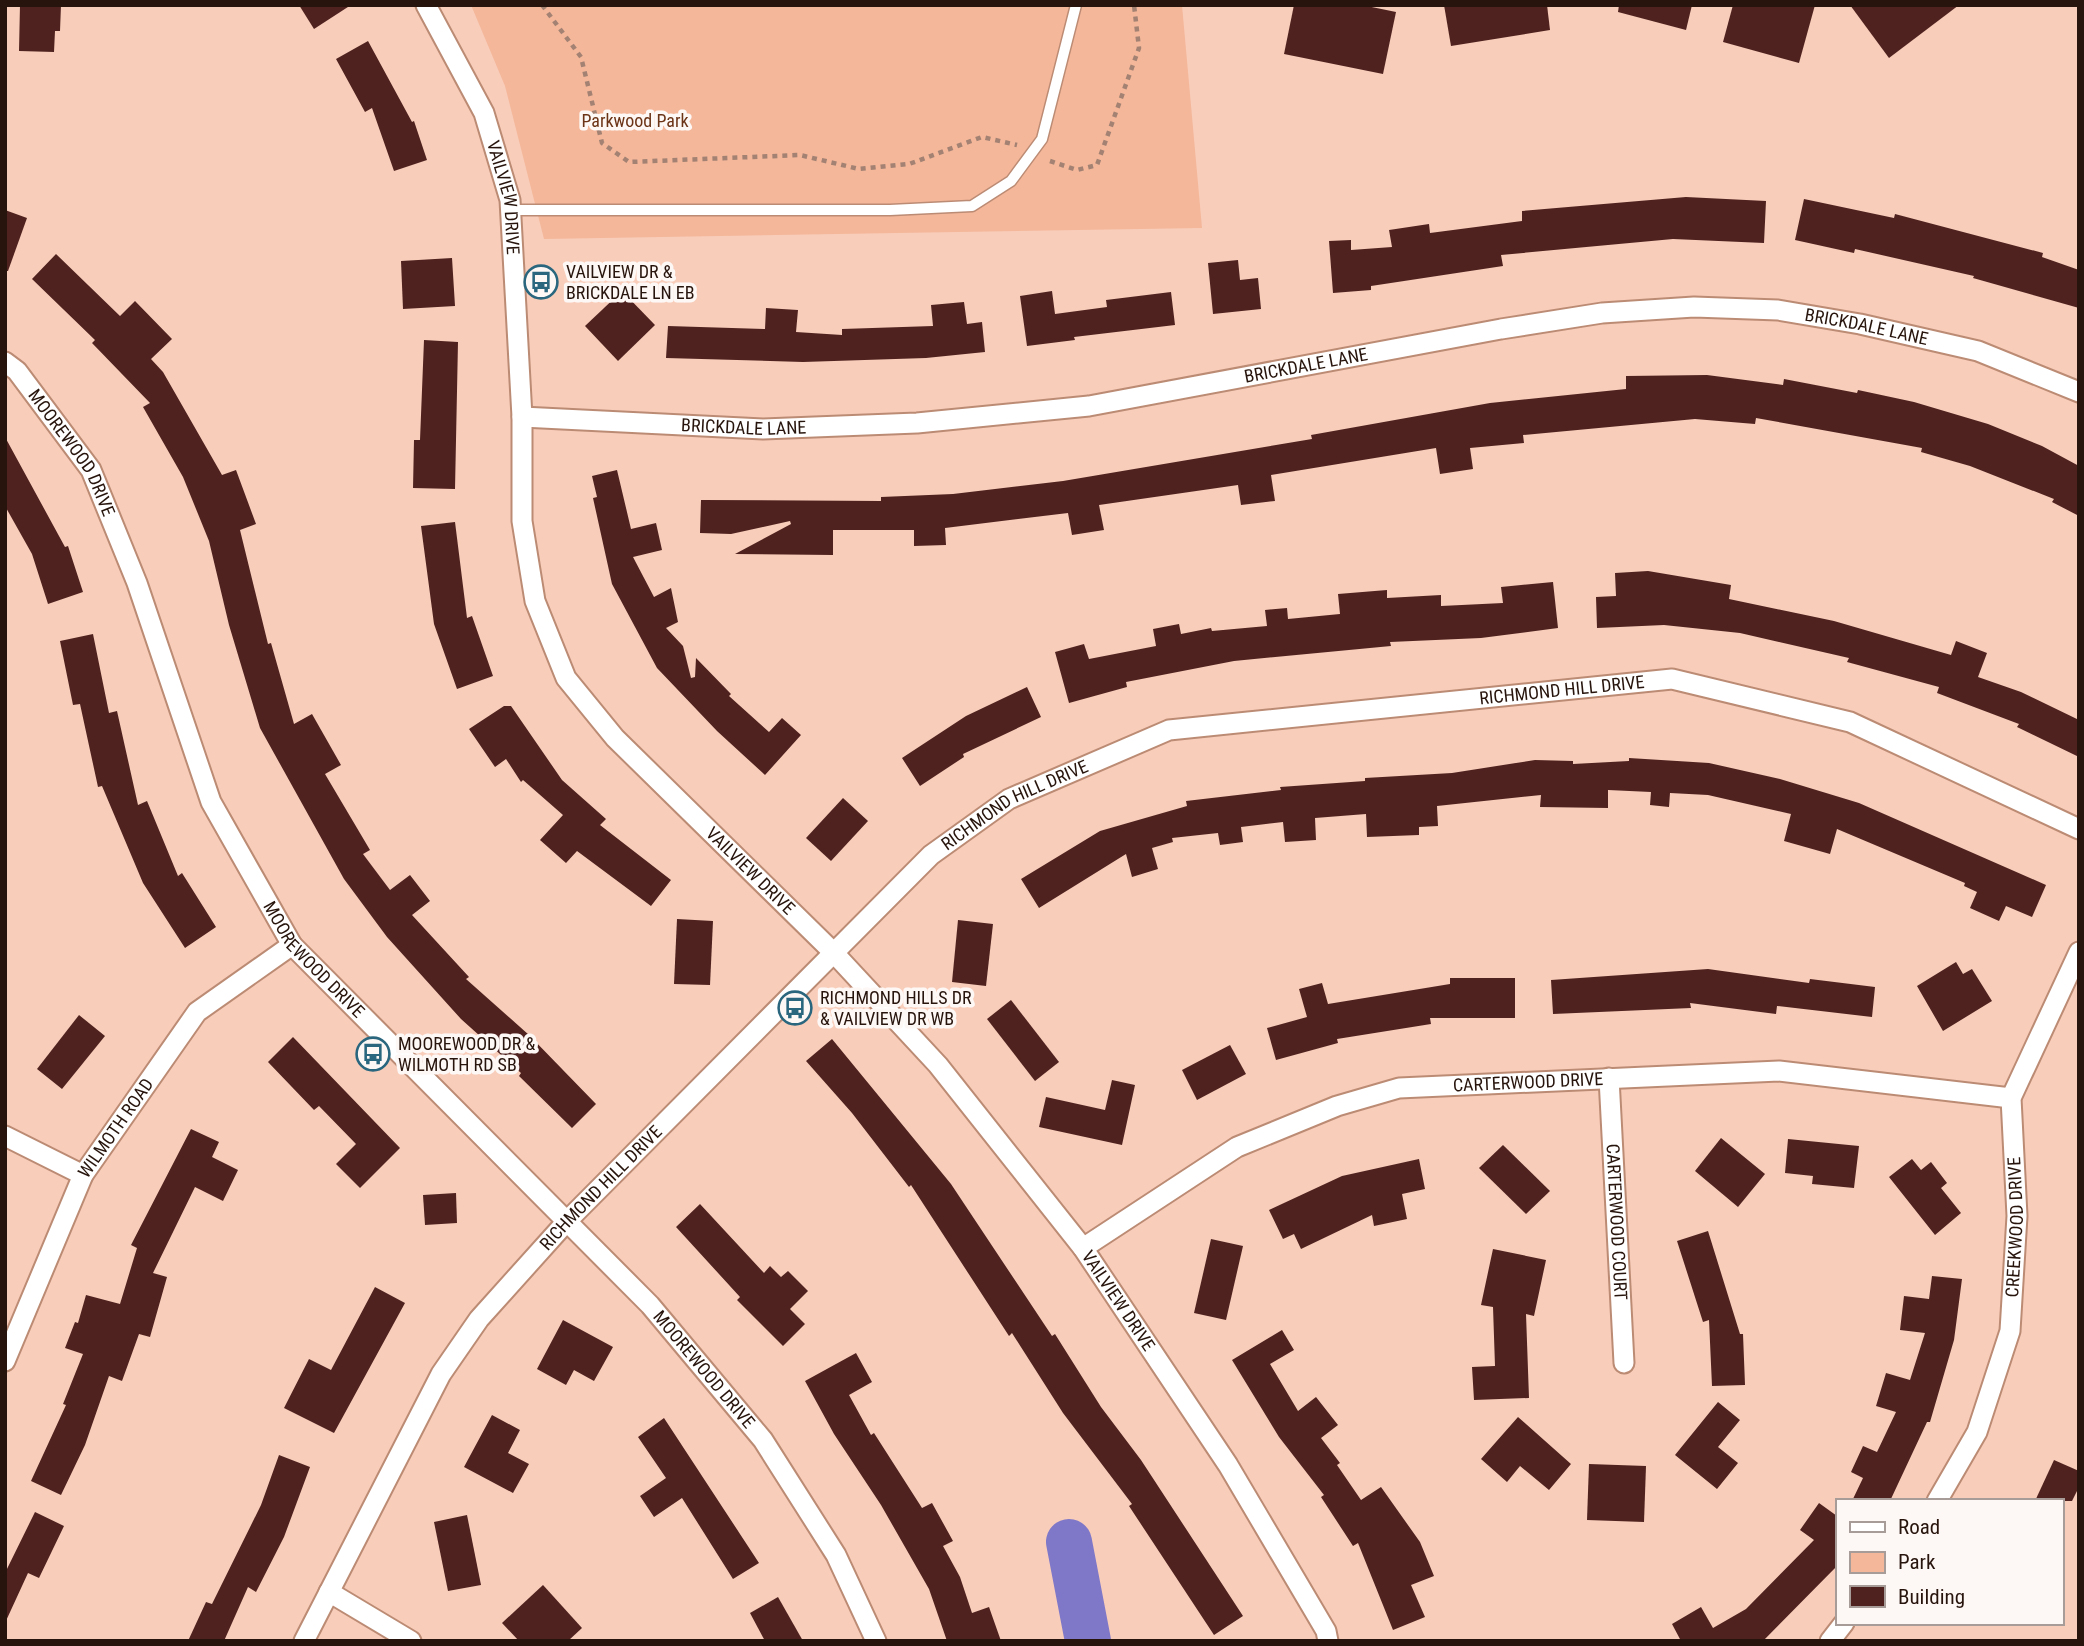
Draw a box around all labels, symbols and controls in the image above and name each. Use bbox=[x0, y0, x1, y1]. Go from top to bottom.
park label: Parkwood Park bbox=[581, 110, 689, 131]
street label: VAILVIEW DRIVE bbox=[483, 138, 524, 255]
place label: VAILVIEW DR & BRICKDALE LN EB bbox=[566, 261, 695, 303]
bus stop icon: VAILVIEW DR & BRICKDALE LN EB bbox=[522, 263, 560, 301]
street label: BRICKDALE LANE bbox=[1803, 304, 1930, 349]
street label: BRICKDALE LANE bbox=[1242, 343, 1369, 387]
street label: MOOREWOOD DRIVE bbox=[24, 385, 120, 519]
street label: BRICKDALE LANE bbox=[681, 414, 807, 439]
street label: RICHMOND HILL DRIVE bbox=[1478, 671, 1645, 708]
street label: RICHMOND HILL DRIVE bbox=[937, 755, 1091, 854]
street label: VAILVIEW DRIVE bbox=[702, 822, 800, 919]
street label: MOOREWOOD DRIVE bbox=[259, 897, 369, 1022]
place label: RICHMOND HILLS DR & VAILVIEW DR WB bbox=[820, 987, 972, 1029]
bus stop icon: RICHMOND HILLS DR & VAILVIEW DR WB bbox=[776, 989, 814, 1027]
place label: MOOREWOOD DR & WILMOTH RD SB bbox=[398, 1033, 535, 1075]
bus stop icon: MOOREWOOD DR & WILMOTH RD SB bbox=[354, 1035, 392, 1073]
street label: CARTERWOOD DRIVE bbox=[1452, 1068, 1604, 1096]
street label: WILMOTH ROAD bbox=[73, 1074, 157, 1182]
street label: RICHMOND HILL DRIVE bbox=[535, 1121, 666, 1254]
street label: CARTERWOOD COURT bbox=[1602, 1143, 1632, 1300]
street label: CREEKWOOD DRIVE bbox=[2001, 1156, 2027, 1298]
street label: VAILVIEW DRIVE bbox=[1078, 1246, 1160, 1355]
street label: MOOREWOOD DRIVE bbox=[649, 1306, 760, 1432]
legend bbox=[1836, 1499, 2063, 1625]
text: Road bbox=[1898, 1515, 1940, 1539]
text: Park bbox=[1898, 1550, 1936, 1574]
text: Building bbox=[1898, 1585, 1965, 1609]

